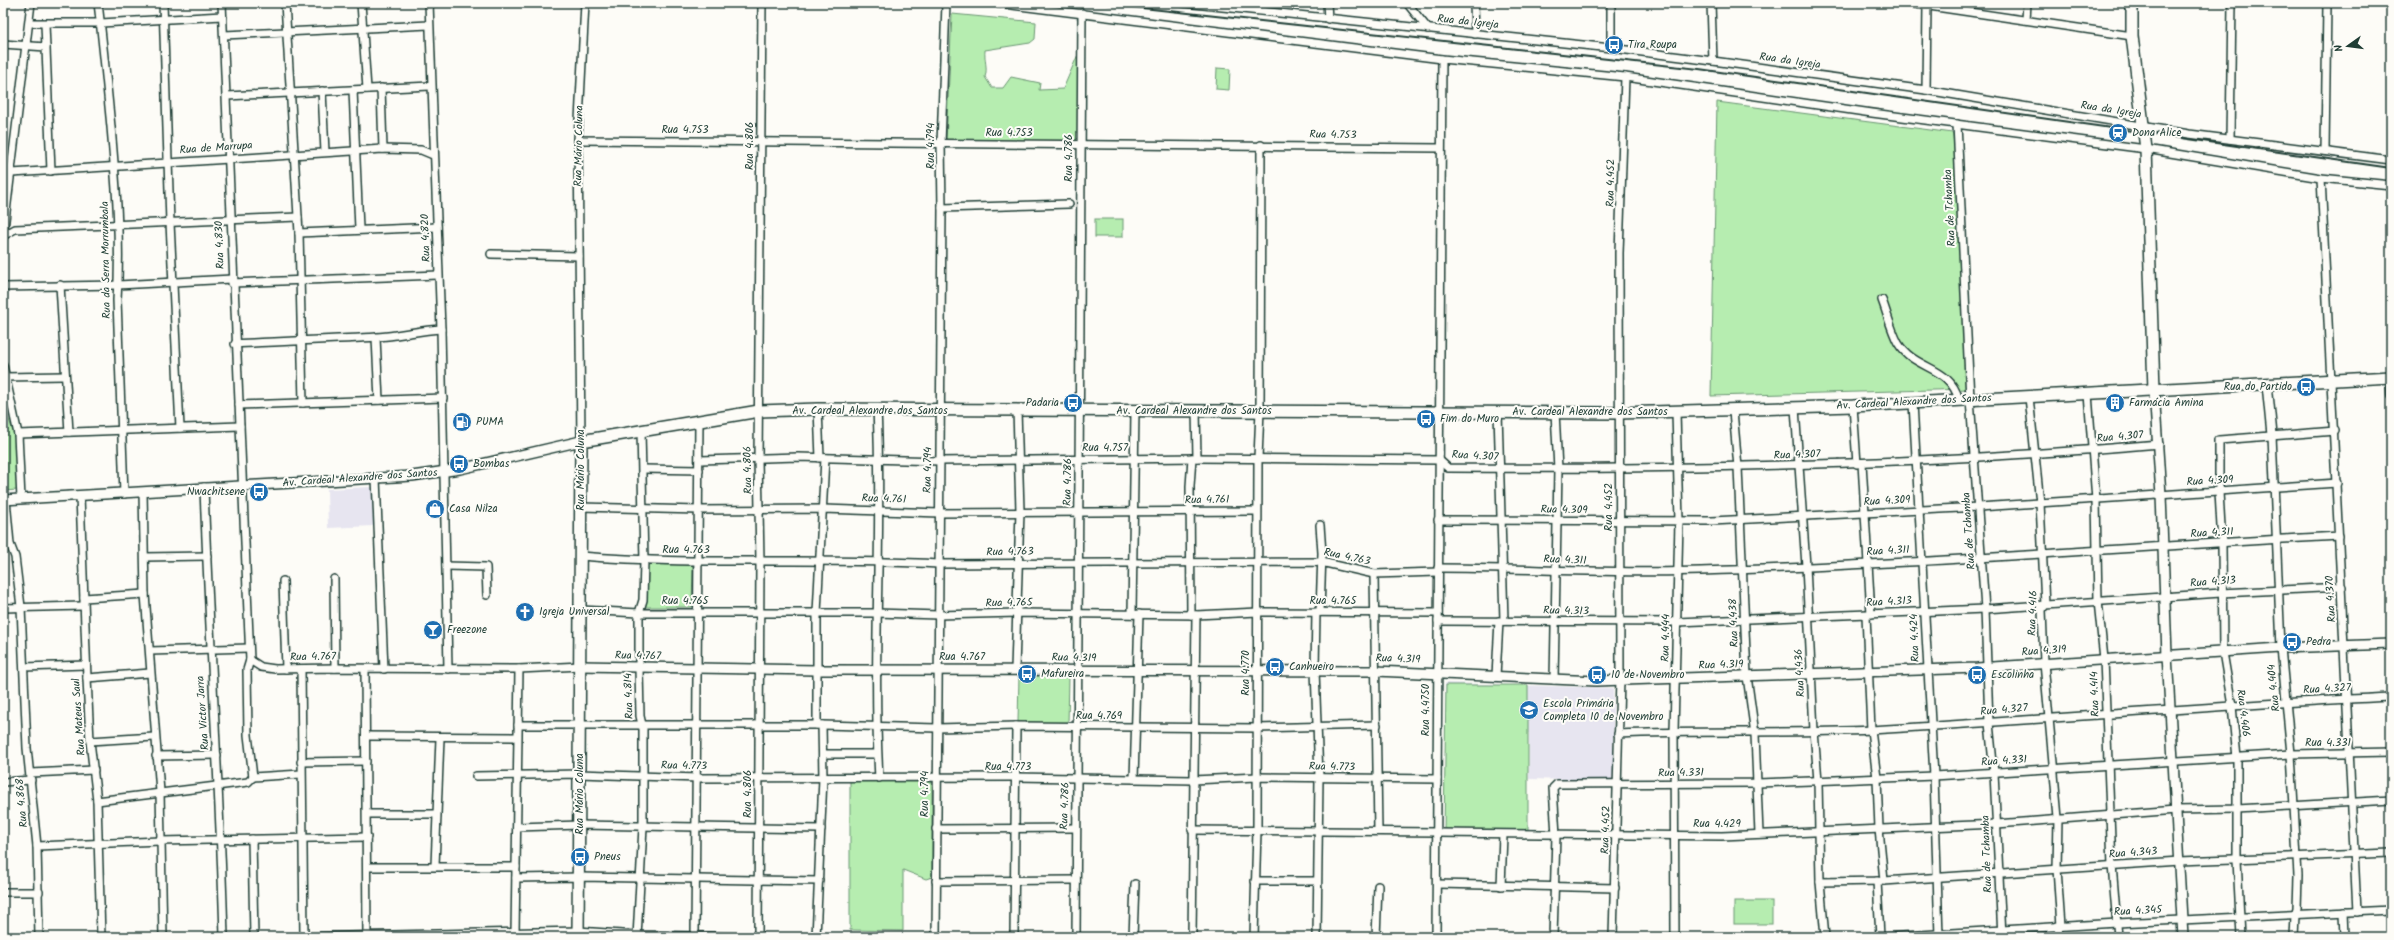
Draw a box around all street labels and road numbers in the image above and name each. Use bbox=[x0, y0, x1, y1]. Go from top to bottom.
street label: Rua da Igreja bbox=[1436, 10, 1500, 34]
street label: Rua da Igreja bbox=[1758, 48, 1822, 74]
street label: Rua da Igreja bbox=[2079, 96, 2143, 124]
street label: Rua Mário Coluna bbox=[569, 105, 589, 187]
street label: Rua 4.753 bbox=[661, 121, 709, 139]
street label: Rua 4.806 bbox=[741, 122, 759, 170]
street label: Rua 4.794 bbox=[922, 123, 940, 169]
street label: Rua 4.753 bbox=[985, 124, 1033, 142]
street label: Rua 4.753 bbox=[1309, 126, 1357, 144]
street label: Rua 4.786 bbox=[1060, 134, 1078, 182]
street label: Rua de Marrupa bbox=[179, 136, 253, 160]
street label: Rua 4.452 bbox=[1602, 159, 1620, 207]
street label: Rua de Tchamba bbox=[1939, 169, 1961, 247]
street label: Rua da Serra Morrumbala bbox=[96, 201, 116, 319]
street label: Rua 4.820 bbox=[416, 213, 436, 263]
street label: Rua 4.830 bbox=[210, 220, 230, 269]
street label: Av. Cardeal Alexandre dos Santos bbox=[1836, 389, 1992, 415]
street label: Av. Cardeal Alexandre dos Santos bbox=[792, 402, 948, 420]
street label: Av. Cardeal Alexandre dos Santos bbox=[1116, 402, 1272, 420]
street label: Av. Cardeal Alexandre dos Santos bbox=[1512, 403, 1668, 421]
street label: Rua 4.307 bbox=[2096, 426, 2145, 448]
street label: Rua Mário Coluna bbox=[572, 429, 590, 511]
street label: Rua 4.757 bbox=[1082, 439, 1129, 457]
street label: Rua 4.307 bbox=[1773, 445, 1822, 465]
street label: Rua 4.806 bbox=[739, 446, 757, 494]
street label: Rua 4.307 bbox=[1451, 446, 1500, 466]
street label: Rua 4.794 bbox=[919, 447, 937, 493]
street label: Rua 4.786 bbox=[1059, 458, 1077, 506]
street label: Av. Cardeal Alexandre dos Santos bbox=[282, 464, 438, 492]
street label: Rua 4.309 bbox=[2186, 471, 2235, 491]
street label: Rua 4.452 bbox=[1600, 483, 1618, 531]
street label: Rua 4.761 bbox=[861, 489, 907, 509]
street label: Rua 4.761 bbox=[1185, 491, 1229, 509]
street label: Rua 4.309 bbox=[1863, 491, 1912, 511]
street label: Rua de Tchamba bbox=[1957, 492, 1981, 570]
street label: Rua 4.309 bbox=[1540, 501, 1588, 519]
street label: Rua 4.311 bbox=[2190, 523, 2234, 543]
street label: Rua 4.763 bbox=[662, 541, 710, 559]
street label: Rua 4.311 bbox=[1866, 541, 1910, 561]
street label: Rua 4.763 bbox=[986, 543, 1034, 561]
street label: Rua 4.763 bbox=[1322, 543, 1372, 571]
street label: Rua 4.311 bbox=[1543, 550, 1587, 570]
street label: Rua 4.313 bbox=[2189, 571, 2237, 593]
street label: Rua 4.370 bbox=[2321, 575, 2341, 623]
street label: Rua 4.416 bbox=[2023, 590, 2043, 636]
street label: Rua 4.765 bbox=[661, 592, 710, 610]
street label: Rua 4.765 bbox=[1309, 592, 1358, 610]
street label: Rua 4.313 bbox=[1866, 592, 1912, 612]
street label: Rua 4.765 bbox=[985, 594, 1034, 612]
street label: Rua 4.438 bbox=[1724, 598, 1744, 648]
street label: Rua 4.313 bbox=[1543, 602, 1589, 620]
street label: Rua 4.424 bbox=[1905, 613, 1925, 663]
street label: Rua 4.444 bbox=[1657, 614, 1675, 662]
street label: Rua 4.319 bbox=[2021, 640, 2068, 662]
street label: Rua 4.767 bbox=[615, 647, 662, 665]
street label: Rua 4.767 bbox=[290, 648, 337, 666]
street label: Rua 4.767 bbox=[939, 648, 986, 666]
street label: Rua 4.436 bbox=[1790, 648, 1810, 698]
street label: Rua 4.319 bbox=[1051, 649, 1097, 667]
street label: Rua 4.319 bbox=[1375, 649, 1421, 669]
street label: Rua 4.770 bbox=[1237, 650, 1255, 696]
street label: Rua 4.319 bbox=[1698, 655, 1744, 675]
street label: Rua 4.404 bbox=[2263, 663, 2285, 713]
street label: Rua 4.414 bbox=[2085, 671, 2105, 717]
street label: Rua 4.814 bbox=[619, 673, 639, 719]
street label: Rua Victor Jarra bbox=[191, 675, 215, 751]
street label: Rua Mateus Saul bbox=[67, 677, 91, 756]
street label: Rua 4.327 bbox=[2303, 679, 2352, 699]
street label: Rua 4.4750 bbox=[1417, 683, 1435, 736]
street label: Rua 4.406 bbox=[2231, 688, 2255, 738]
street label: Rua 4.327 bbox=[1979, 699, 2029, 721]
street label: Rua 4.769 bbox=[1076, 707, 1123, 725]
street label: Rua 4.331 bbox=[2305, 734, 2351, 752]
street label: Rua 4.331 bbox=[1980, 750, 2028, 772]
street label: Rua Mário Coluna bbox=[571, 753, 589, 835]
street label: Rua 4.773 bbox=[661, 757, 707, 775]
street label: Rua 4.773 bbox=[985, 758, 1031, 776]
street label: Rua 4.773 bbox=[1309, 758, 1355, 776]
street label: Rua 4.331 bbox=[1658, 764, 1704, 782]
street label: Rua 4.806 bbox=[739, 770, 757, 818]
street label: Rua 4.794 bbox=[916, 771, 934, 817]
street label: Rua 4.868 bbox=[11, 777, 33, 828]
street label: Rua 4.786 bbox=[1055, 782, 1075, 830]
street label: Rua 4.452 bbox=[1596, 806, 1616, 854]
street label: Rua 4.429 bbox=[1693, 815, 1742, 833]
street label: Rua de Tchamba bbox=[1977, 815, 1997, 893]
street label: Rua 4.343 bbox=[2108, 842, 2158, 864]
street label: Rua 4.345 bbox=[2113, 901, 2164, 921]

